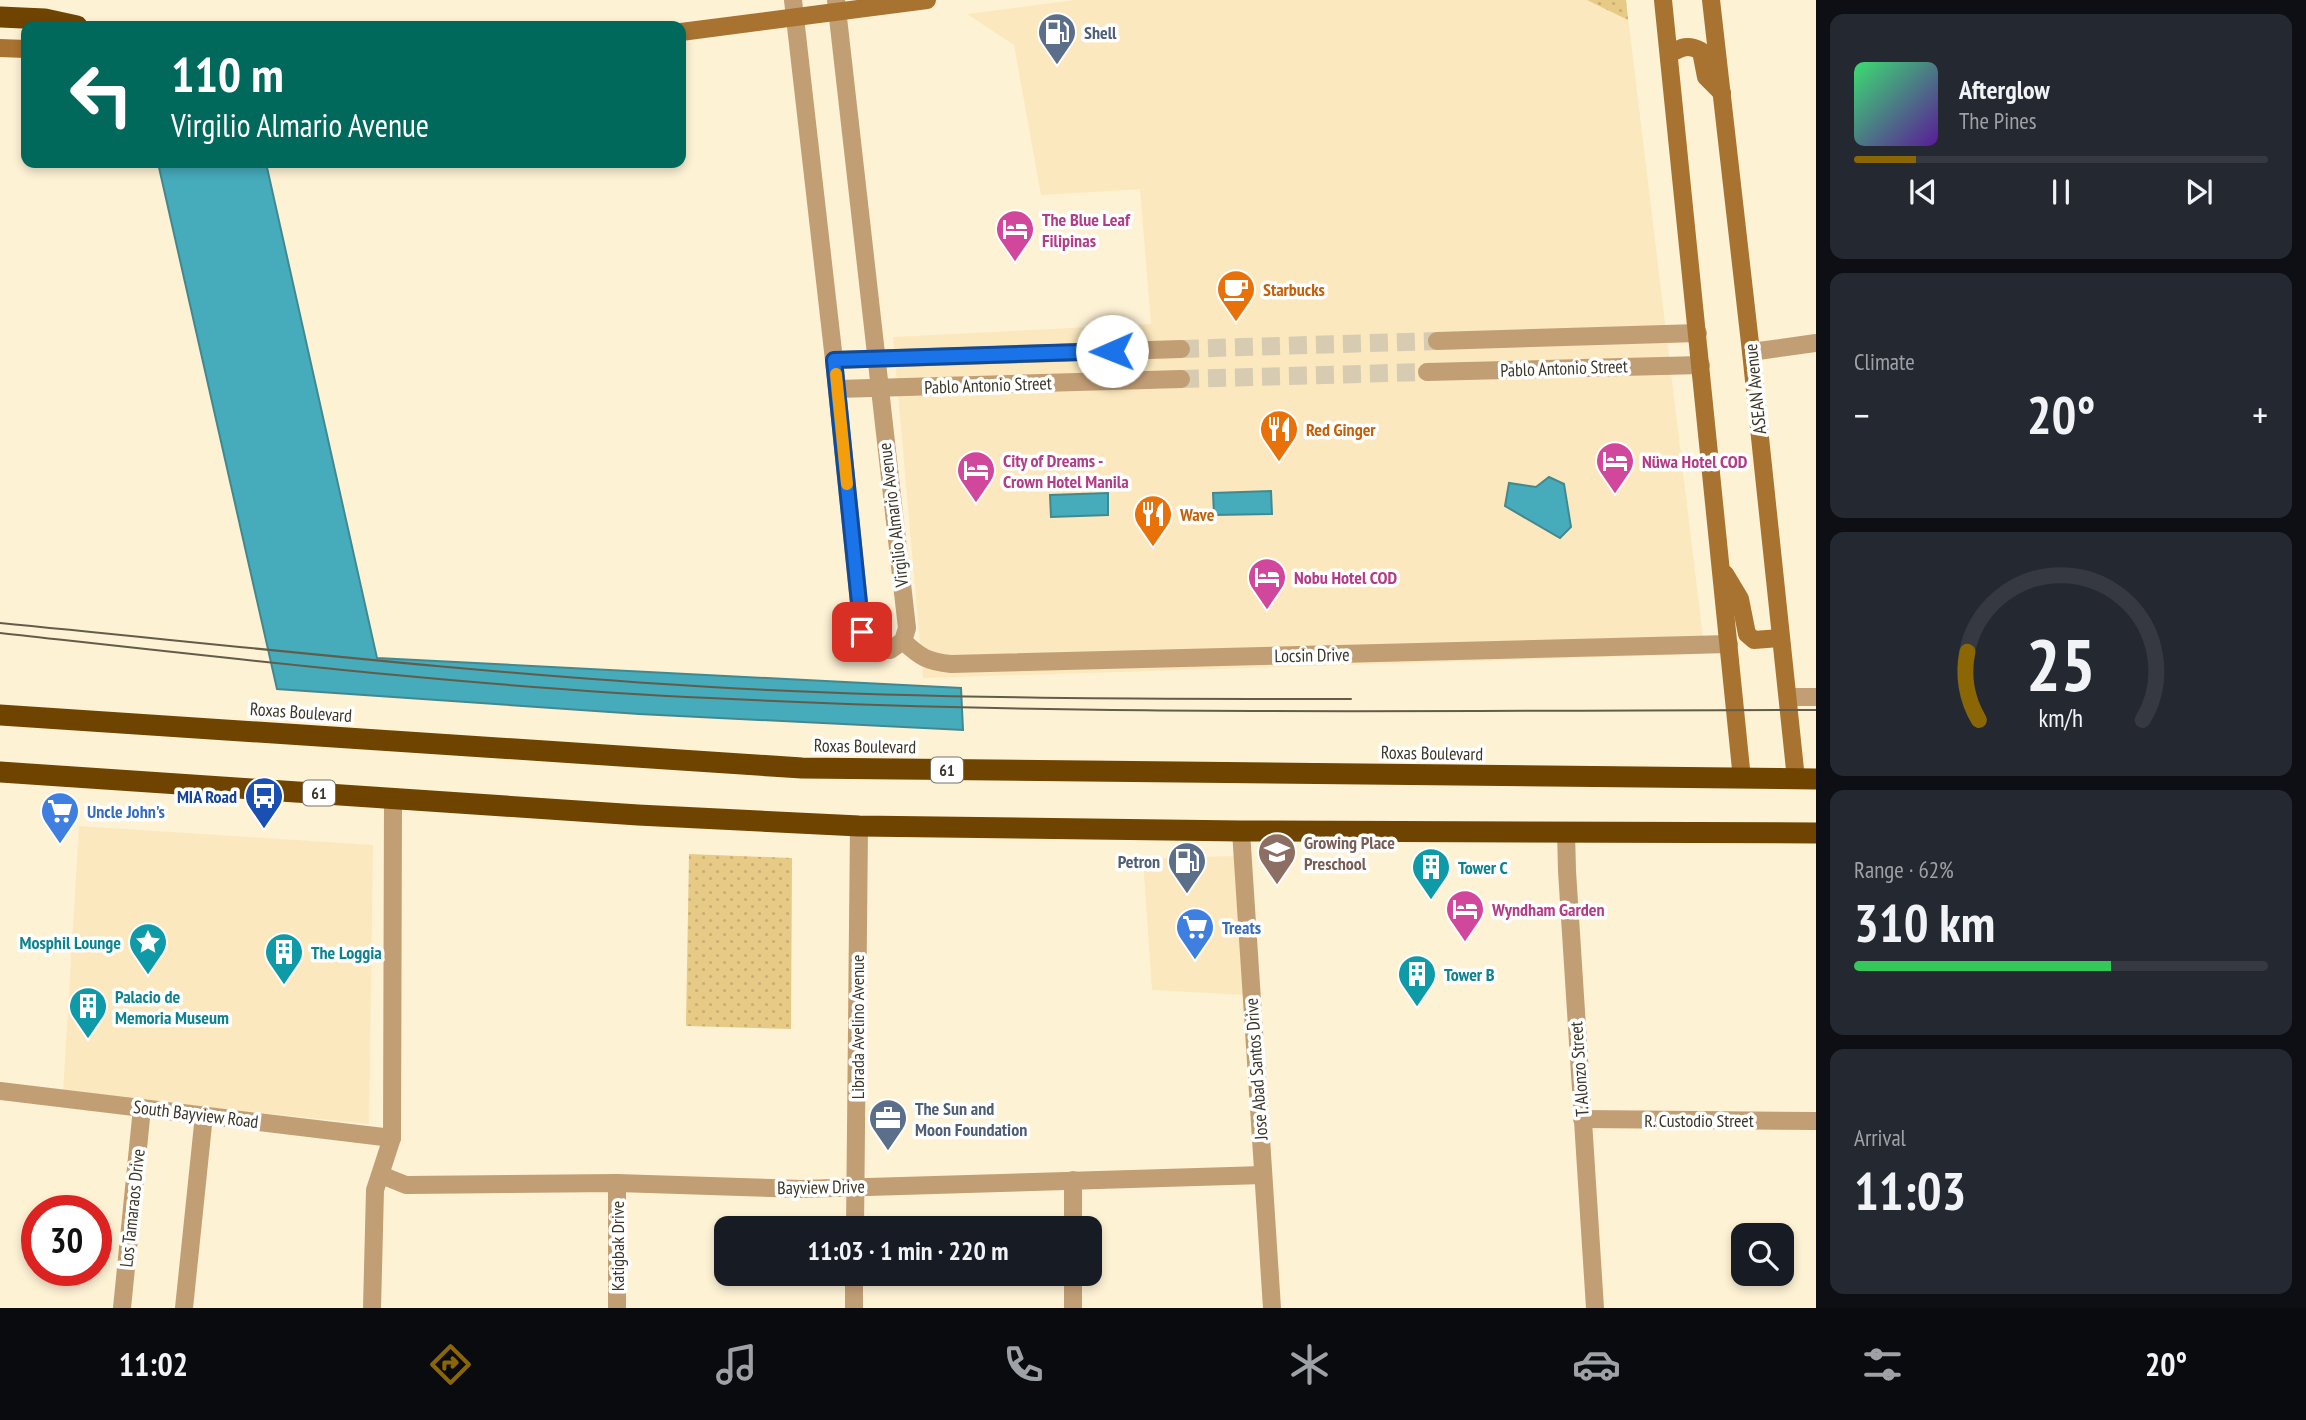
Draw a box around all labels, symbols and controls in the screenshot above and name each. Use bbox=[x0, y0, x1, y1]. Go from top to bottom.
fuel station icon: Shell bbox=[1036, 11, 1078, 66]
place label: Shell bbox=[1084, 21, 1117, 44]
text: 110 m bbox=[171, 42, 284, 106]
icon: left bbox=[56, 49, 147, 140]
text: Afterglow bbox=[1959, 73, 2050, 106]
text: Virgilio Almario Avenue bbox=[171, 104, 429, 146]
text: The Pines bbox=[1959, 106, 2037, 135]
icon: previous bbox=[1904, 173, 1942, 211]
icon: pause bbox=[2042, 173, 2080, 211]
icon: next bbox=[2180, 173, 2218, 211]
hotel icon: The Blue Leaf Filipinas bbox=[994, 208, 1036, 263]
place label: The Blue Leaf Filipinas bbox=[1042, 208, 1131, 252]
cafe icon: Starbucks bbox=[1215, 268, 1257, 323]
place label: Starbucks bbox=[1263, 278, 1325, 301]
position arrow bbox=[1075, 314, 1149, 388]
street label: ASEAN Avenue bbox=[1739, 343, 1771, 435]
text: Climate bbox=[1854, 347, 1915, 376]
street label: Pablo Antonio Street bbox=[1500, 354, 1628, 382]
street label: Pablo Antonio Street bbox=[924, 371, 1052, 399]
text: 20° bbox=[2027, 381, 2095, 448]
text: − bbox=[1854, 390, 1870, 439]
text: + bbox=[2252, 390, 2268, 439]
restaurant icon: Red Ginger bbox=[1258, 408, 1300, 463]
place label: Red Ginger bbox=[1306, 418, 1376, 441]
hotel icon: Nüwa Hotel COD bbox=[1594, 440, 1636, 495]
street label: Virgilio Almario Avenue bbox=[873, 442, 913, 589]
hotel icon: City of Dreams - Crown Hotel Manila bbox=[955, 449, 997, 504]
place label: City of Dreams - Crown Hotel Manila bbox=[1003, 449, 1129, 493]
place label: Nüwa Hotel COD bbox=[1642, 450, 1748, 473]
restaurant icon: Wave bbox=[1132, 493, 1174, 548]
place label: Wave bbox=[1179, 503, 1215, 526]
hotel icon: Nobu Hotel COD bbox=[1246, 556, 1288, 611]
place label: Nobu Hotel COD bbox=[1294, 566, 1397, 589]
pin bbox=[832, 602, 892, 662]
icon: arrive bbox=[843, 613, 881, 651]
text: 25 bbox=[2026, 616, 2096, 710]
street label: Locsin Drive bbox=[1274, 643, 1350, 667]
street label: Roxas Boulevard bbox=[249, 697, 353, 727]
text: km/h bbox=[2039, 702, 2083, 734]
street label: Roxas Boulevard bbox=[814, 734, 916, 758]
street label: Roxas Boulevard bbox=[1381, 741, 1483, 765]
road number: 61 bbox=[931, 758, 963, 782]
bus stop icon: MIA Road bbox=[243, 775, 285, 830]
road number: 61 bbox=[303, 780, 335, 806]
place label: MIA Road bbox=[177, 785, 237, 808]
supermarket icon: Uncle John's bbox=[39, 790, 81, 845]
place label: Uncle John's bbox=[87, 800, 165, 823]
school or university icon: Growing Place Preschool bbox=[1256, 831, 1298, 886]
place label: Growing Place Preschool bbox=[1304, 831, 1395, 875]
fuel station icon: Petron bbox=[1166, 840, 1208, 895]
building icon: Tower C bbox=[1410, 846, 1452, 901]
place label: Petron bbox=[1118, 850, 1160, 873]
text: Range · 62% bbox=[1854, 855, 1954, 884]
place label: Tower C bbox=[1458, 856, 1508, 879]
hotel icon: Wyndham Garden bbox=[1444, 888, 1486, 943]
text: 310 km bbox=[1854, 889, 1995, 956]
place label: Wyndham Garden bbox=[1491, 898, 1605, 921]
supermarket icon: Treats bbox=[1174, 906, 1216, 961]
place label: Treats bbox=[1222, 916, 1261, 939]
place icon: Mosphil Lounge bbox=[127, 921, 169, 976]
place label: Mosphil Lounge bbox=[20, 931, 121, 954]
building icon: The Loggia bbox=[263, 931, 305, 986]
place label: The Loggia bbox=[311, 941, 382, 964]
building icon: Tower B bbox=[1396, 953, 1438, 1008]
street label: Librada Avelino Avenue bbox=[846, 955, 869, 1099]
place label: Tower B bbox=[1444, 963, 1495, 986]
building icon: Palacio de Memoria Museum bbox=[67, 985, 109, 1040]
place label: Palacio de Memoria Museum bbox=[115, 985, 229, 1029]
street label: Jose Abad Santos Drive bbox=[1240, 997, 1272, 1142]
street label: T. Alonzo Street bbox=[1564, 1021, 1594, 1117]
street label: South Bayview Road bbox=[132, 1095, 260, 1133]
office icon: The Sun and Moon Foundation bbox=[867, 1097, 909, 1152]
place label: The Sun and Moon Foundation bbox=[915, 1097, 1027, 1141]
street label: R. Custodio Street bbox=[1644, 1109, 1754, 1132]
text: Arrival bbox=[1854, 1123, 1906, 1152]
street label: Los Tamaraos Drive bbox=[114, 1148, 150, 1268]
text: 11:03 bbox=[1854, 1157, 1966, 1224]
street label: Bayview Drive bbox=[777, 1175, 865, 1199]
speed limit sign: 30 bbox=[21, 1195, 112, 1286]
street label: Katigbak Drive bbox=[606, 1201, 629, 1291]
map controls bbox=[1731, 1223, 1794, 1286]
button: search bbox=[1731, 1223, 1794, 1286]
text: 11:03 · 1 min · 220 m bbox=[808, 1234, 1008, 1267]
icon: directions bbox=[426, 1340, 475, 1389]
icon: music bbox=[712, 1340, 761, 1389]
icon: phone bbox=[999, 1340, 1048, 1389]
icon: climate bbox=[1285, 1340, 1334, 1389]
icon: car bbox=[1572, 1340, 1621, 1389]
icon: filters bbox=[1858, 1340, 1907, 1389]
text: 11:02 bbox=[119, 1343, 188, 1385]
text: 20° bbox=[2145, 1343, 2187, 1385]

